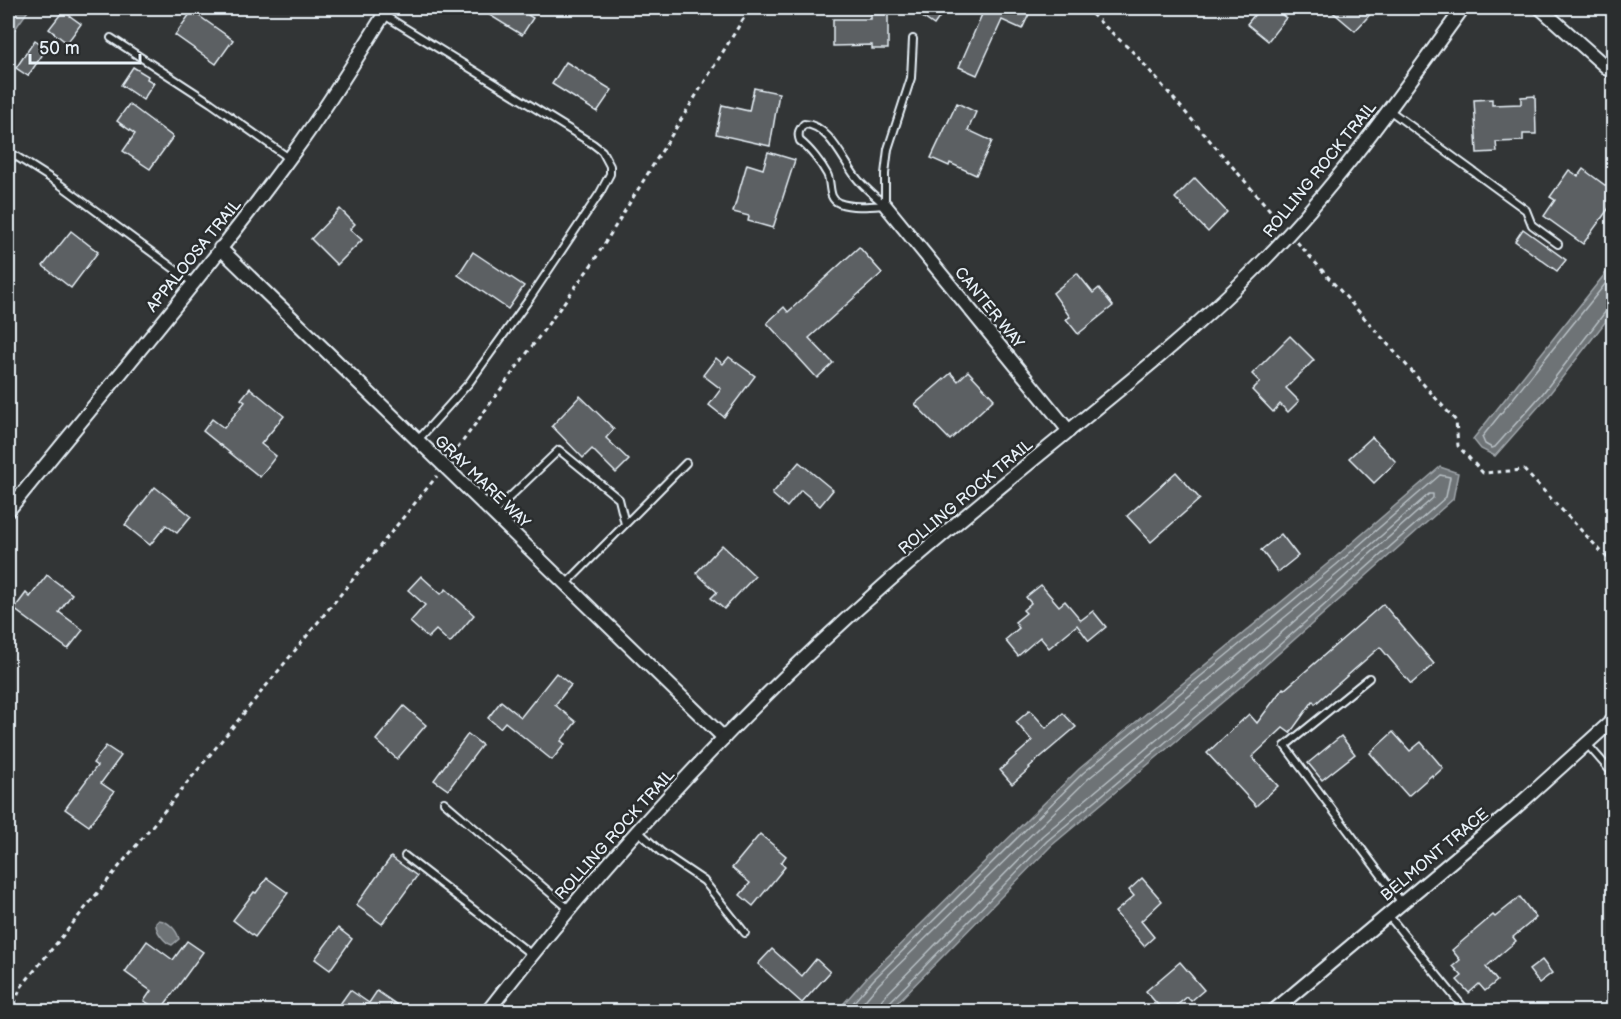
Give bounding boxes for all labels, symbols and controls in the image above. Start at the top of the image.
scale bar [30,27,140,65]
text: 50 m [39,38,80,59]
street label: ROLLING ROCK TRAIL [1260,98,1381,242]
street label: APPALOOSA TRAIL [143,195,246,316]
street label: CANTER WAY [950,263,1028,353]
street label: GRAY MARE WAY [430,432,534,533]
street label: ROLLING ROCK TRAIL [895,435,1037,559]
street label: ROLLING ROCK TRAIL [551,765,679,904]
street label: BELMONT TRACE [1377,805,1493,906]

